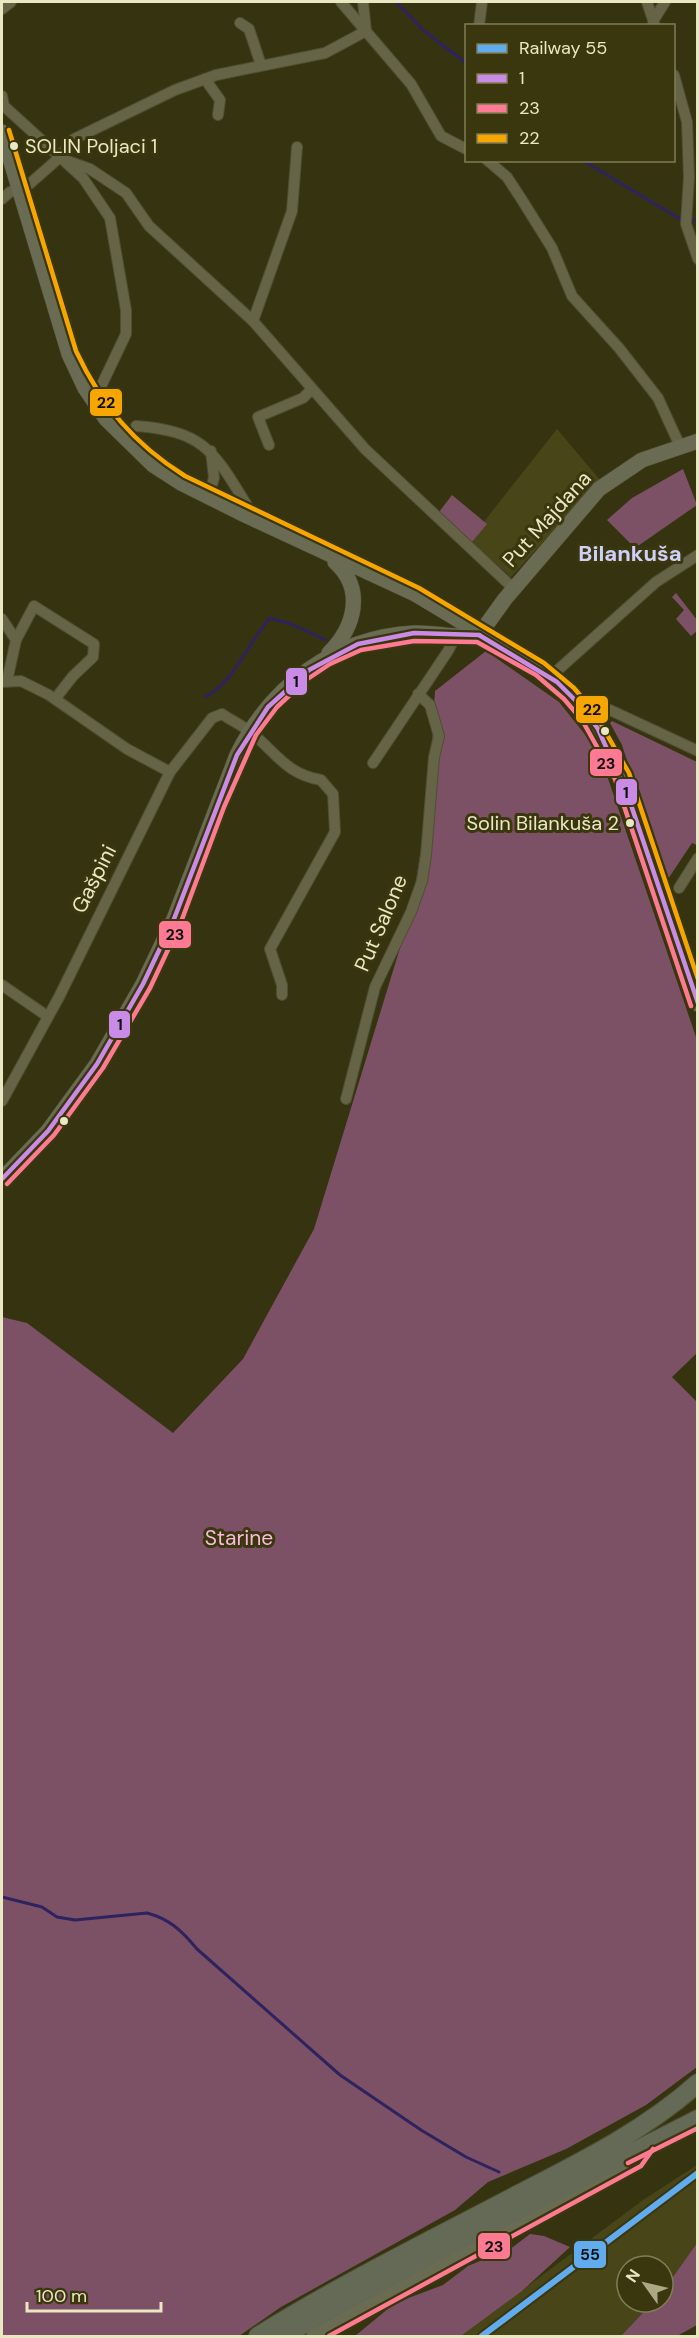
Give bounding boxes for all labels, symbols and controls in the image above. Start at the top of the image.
legend [465,24,675,162]
text: Railway 55 [519,36,607,60]
text: 1 [519,66,525,90]
text: 23 [519,96,540,120]
text: 22 [519,126,540,150]
place label: SOLIN Poljaci 1 [25,133,157,159]
marker: SOLIN Poljaci 1 [8,140,20,152]
line badge: 22 [89,388,123,417]
text: 22 [97,392,115,413]
street label: Put Majdana [496,465,598,573]
district label: Bilankuša [578,539,682,568]
line badge: 1 [285,667,308,696]
text: 1 [293,671,299,692]
line badge: 22 [575,695,609,724]
text: 22 [583,699,601,720]
unlabelled marker [599,725,611,737]
line badge: 23 [589,748,623,777]
text: 23 [597,753,615,774]
line badge: 1 [615,778,638,806]
text: 1 [623,782,629,803]
place label: Solin Bilankuša 2 [467,810,619,836]
marker: Solin Bilankuša 2 [624,817,636,829]
street label: Gašpini [65,840,123,918]
street label: Put Salone [348,870,414,976]
line badge: 23 [158,920,192,949]
text: 23 [166,924,184,945]
line badge: 1 [108,1010,131,1039]
text: 1 [117,1014,123,1035]
unlabelled marker [58,1115,70,1127]
park label: Starine [205,1524,273,1552]
line badge: 23 [477,2232,511,2260]
text: 23 [485,2236,503,2257]
line badge: 55 [573,2240,607,2269]
text: 55 [580,2244,600,2265]
north arrow [615,2254,675,2314]
text: N [621,2265,645,2287]
scale bar [27,2275,160,2313]
text: 100 m [36,2284,87,2308]

